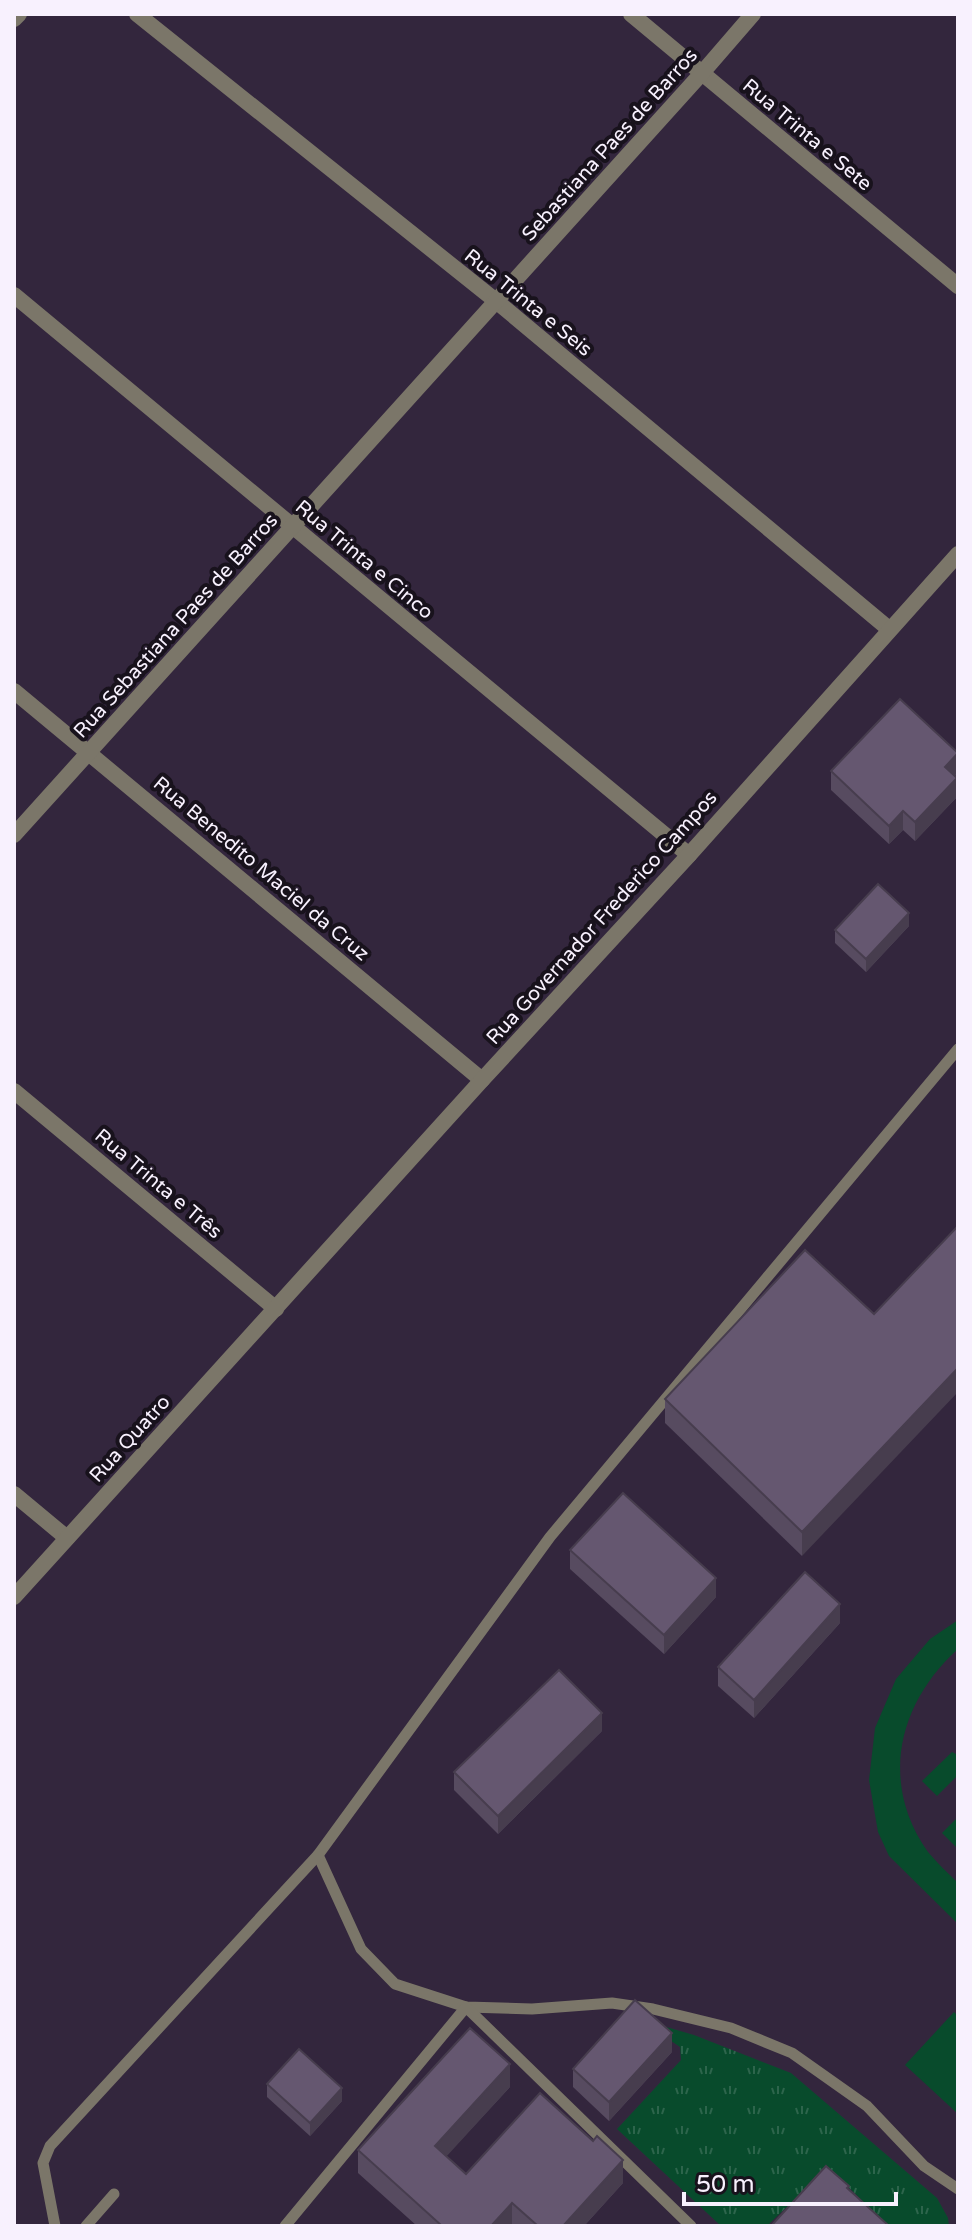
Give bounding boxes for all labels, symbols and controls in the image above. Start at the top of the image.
street label: Sebastiana Paes de Barros [517,44,703,246]
street label: Rua Trinta e Sete [737,74,877,196]
street label: Rua Trinta e Seis [459,244,597,362]
street label: Rua Trinta e Cinco [290,495,438,625]
street label: Rua Sebastiana Paes de Barros [69,509,283,743]
street label: Rua Benedito Maciel da Cruz [148,772,374,966]
street label: Rua Governador Frederico Campos [482,786,722,1050]
street label: Rua Trinta e Três [90,1124,226,1244]
street label: Rua Quatro [85,1390,175,1488]
scale bar [684,2156,896,2206]
text: 50 m [696,2170,754,2199]

